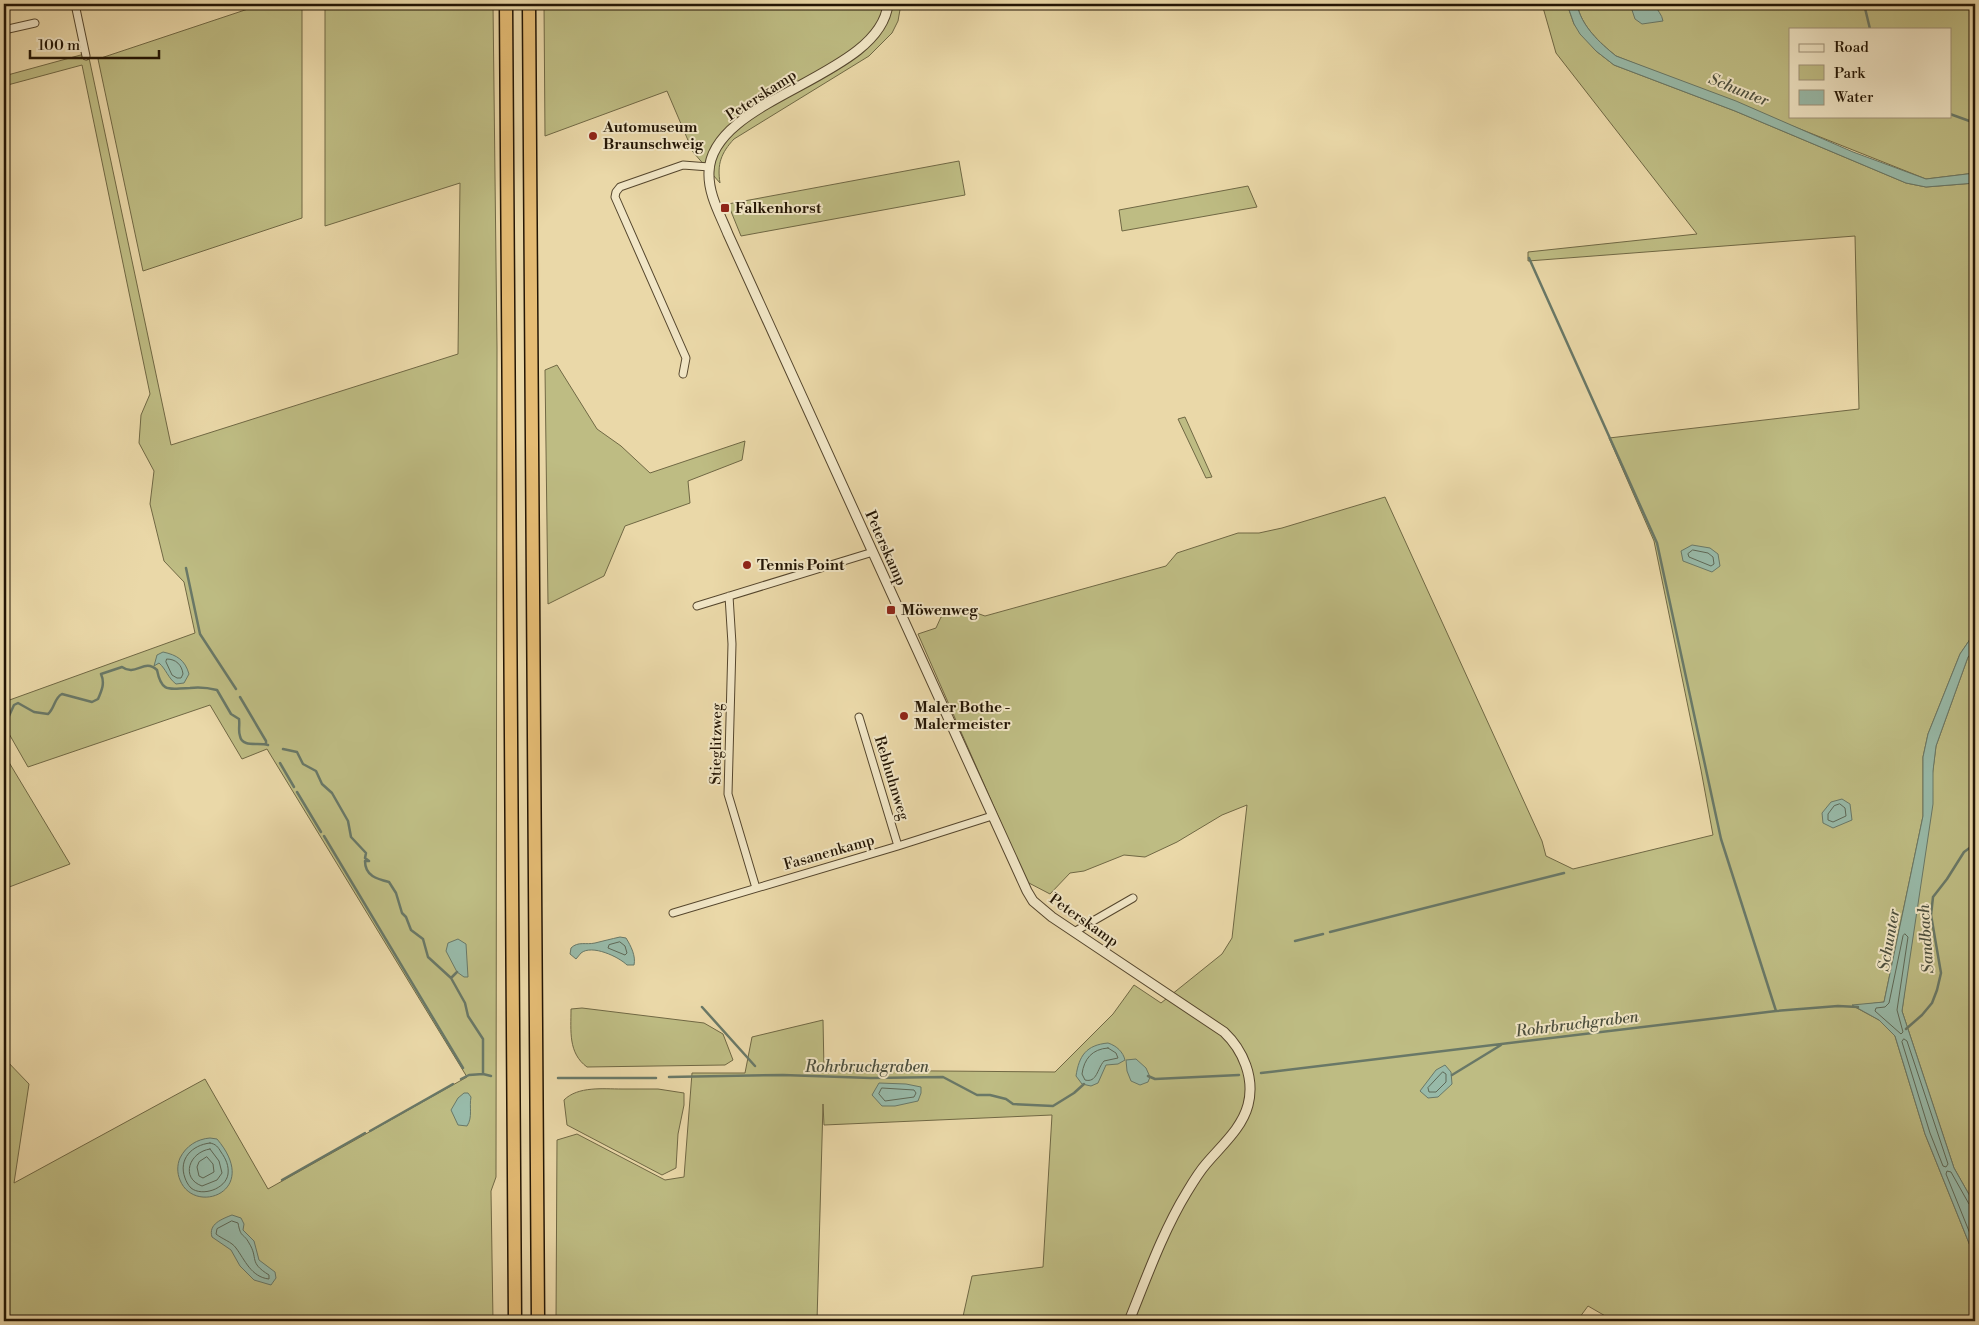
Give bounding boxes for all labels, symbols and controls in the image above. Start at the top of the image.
scale bar [30,28,159,60]
legend [1789,28,1952,118]
text: 100 m [38,36,80,55]
text: Road [1834,38,1869,57]
text: Park [1834,64,1866,83]
street label: Peterskamp [722,66,800,125]
water label: Schunter [1706,69,1773,111]
text: Water [1833,88,1874,107]
place label: Automuseum Braunschweig [602,118,704,154]
marker: Automuseum Braunschweig [587,130,599,142]
place label: Falkenhorst [735,199,822,218]
marker: Falkenhorst [719,202,731,214]
street label: Peterskamp [861,508,911,589]
place label: Tennis Point [757,556,845,575]
marker: Tennis Point [741,559,753,571]
place label: Möwenweg [901,601,978,620]
marker: Möwenweg [885,604,897,616]
place label: Maler Bothe - Malermeister [914,698,1011,734]
street label: Stieglitzweg [706,703,727,785]
marker: Maler Bothe - Malermeister [898,710,910,722]
street label: Rebhuhnweg [870,734,913,823]
street label: Fasanenkamp [781,830,877,875]
street label: Peterskamp [1045,890,1122,951]
water label: Sandbach [1914,904,1938,974]
water label: Schunter [1874,906,1905,973]
water label: Rohrbruchgraben [1513,1006,1641,1042]
water label: Rohrbruchgraben [804,1057,930,1077]

